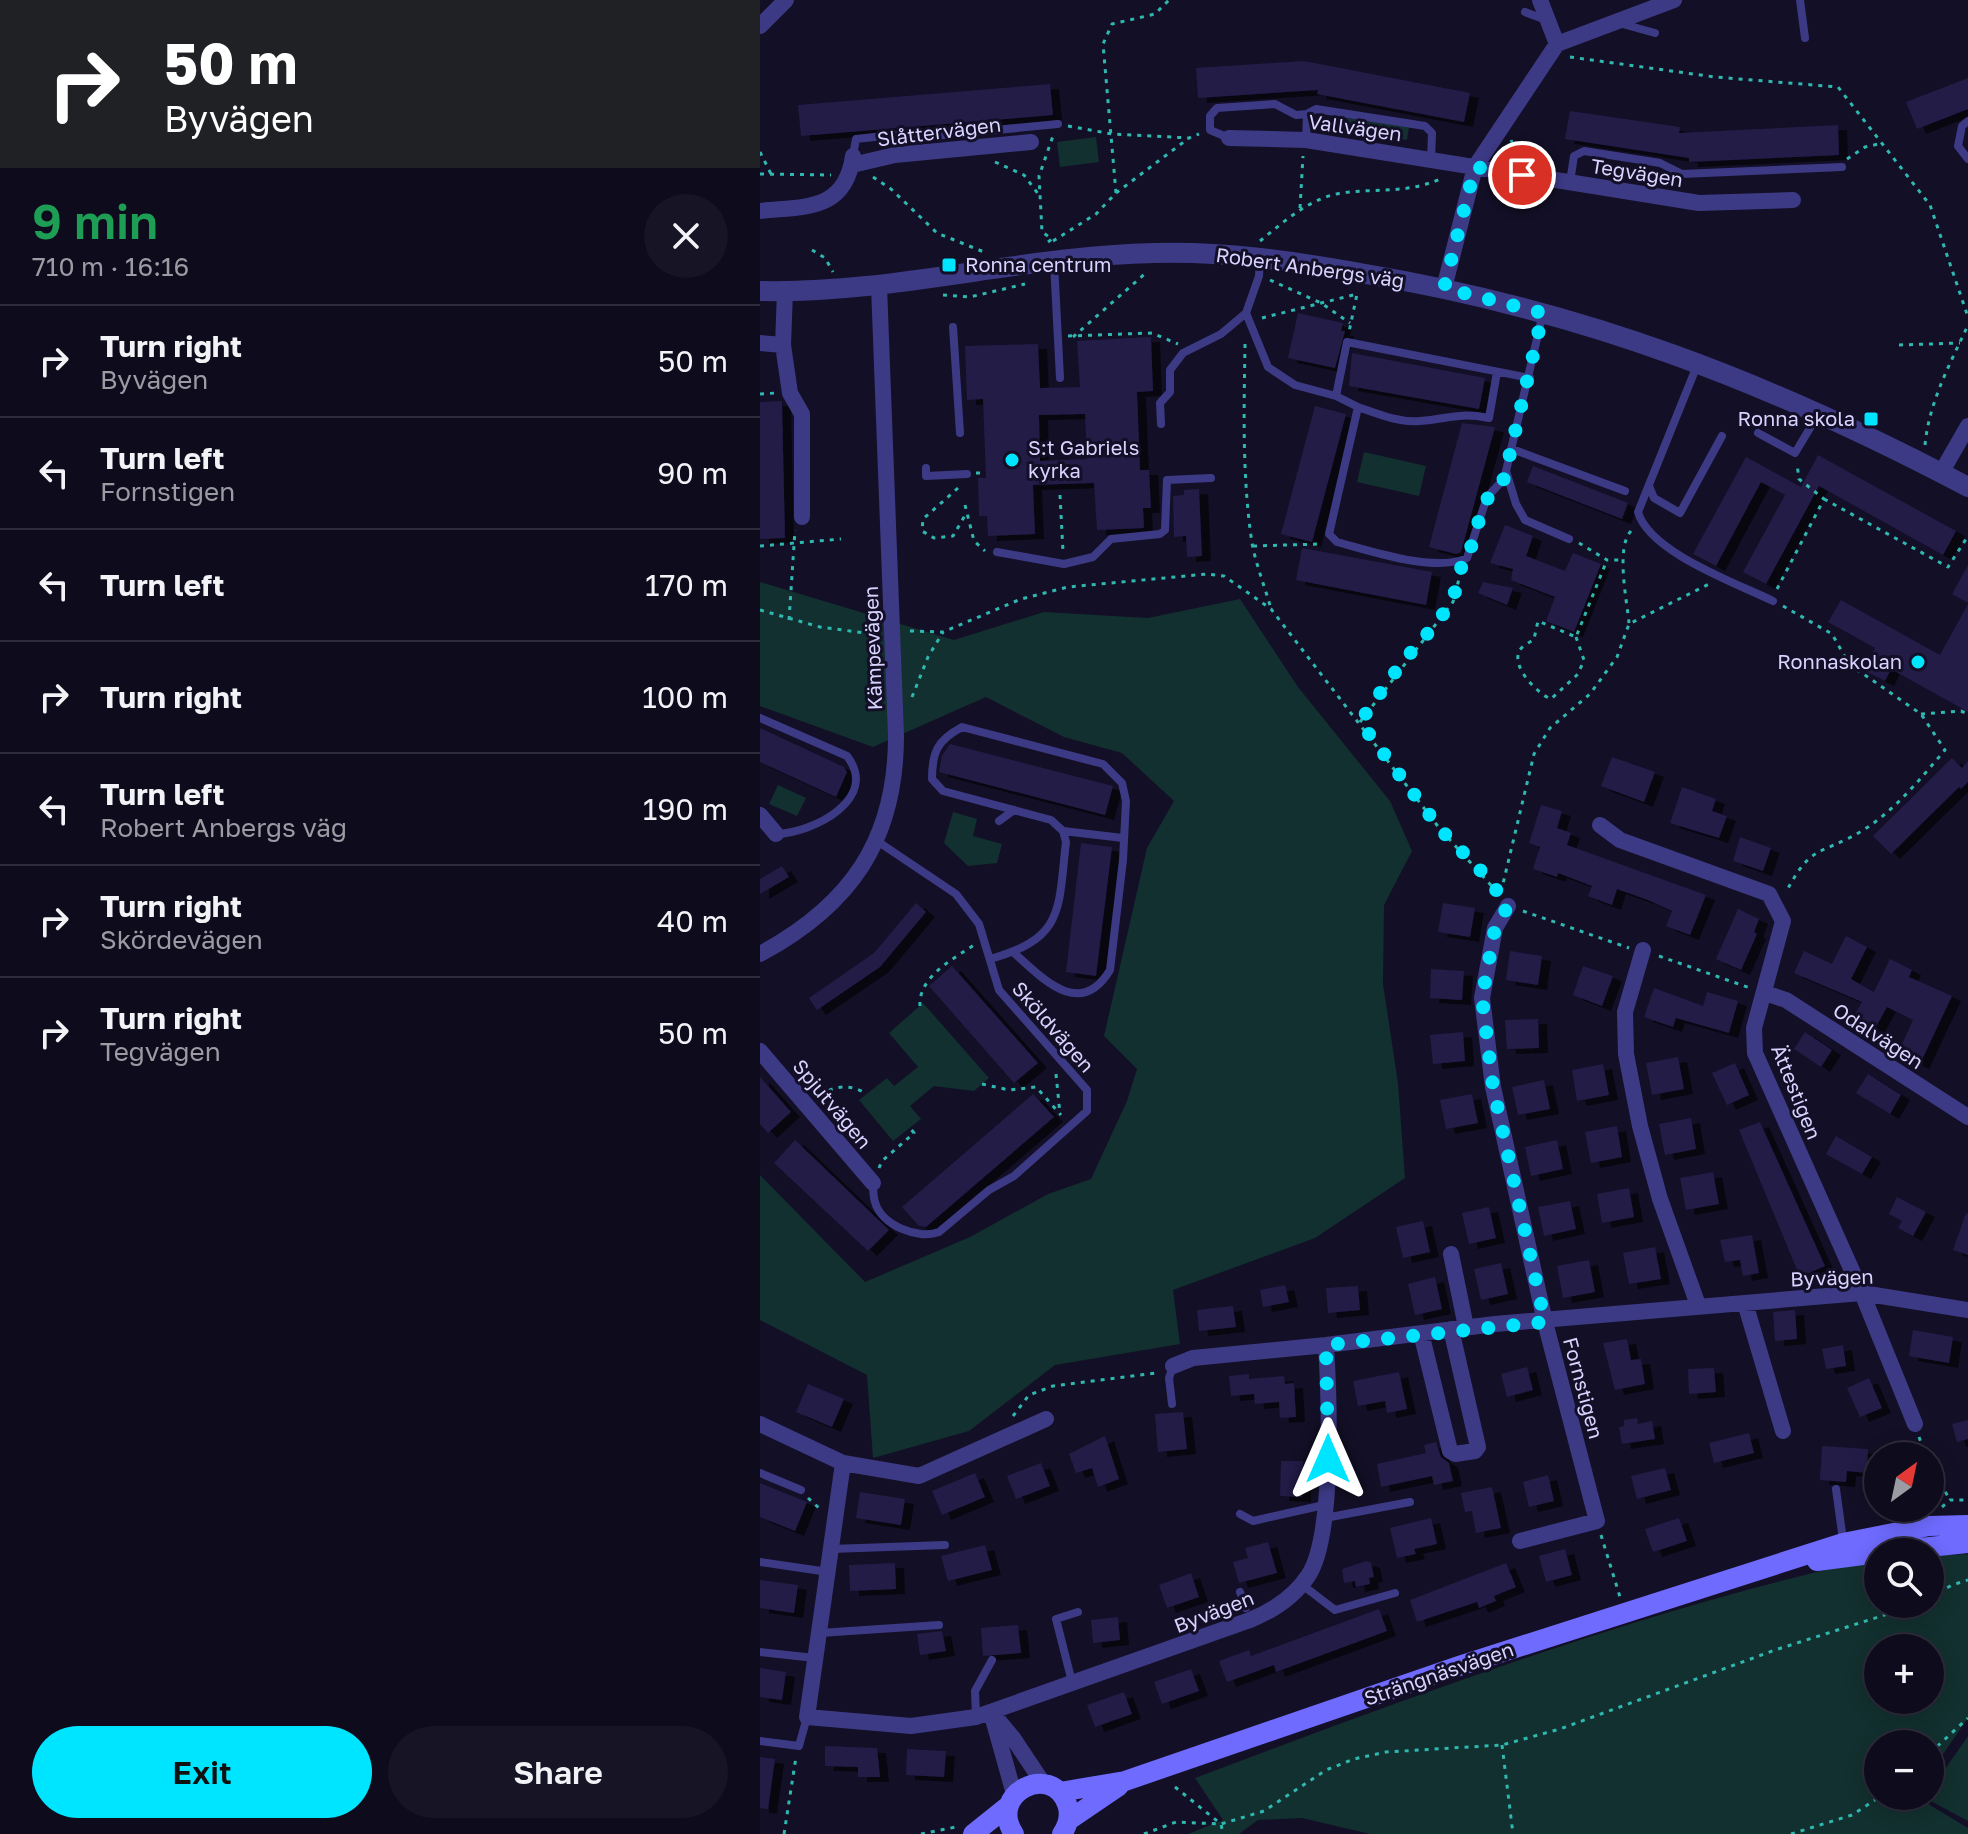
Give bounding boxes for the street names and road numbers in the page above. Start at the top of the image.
street label: Vallvägen [1307,109,1403,145]
street label: Slåttervägen [876,112,1002,150]
street label: Tegvägen [1589,153,1685,191]
street label: Robert Anbergs väg [1214,242,1406,292]
street label: Kämpevägen [858,585,886,711]
street label: Sköldvägen [1008,976,1100,1077]
street label: Odalvägen [1829,997,1928,1073]
street label: Ättestigen [1767,1041,1827,1143]
street label: Spjutvägen [788,1054,877,1153]
street label: Byvägen [1790,1264,1874,1290]
street label: Fornstigen [1559,1334,1609,1441]
street label: Byvägen [1170,1585,1257,1637]
street label: Strängnäsvägen [1361,1636,1517,1710]

